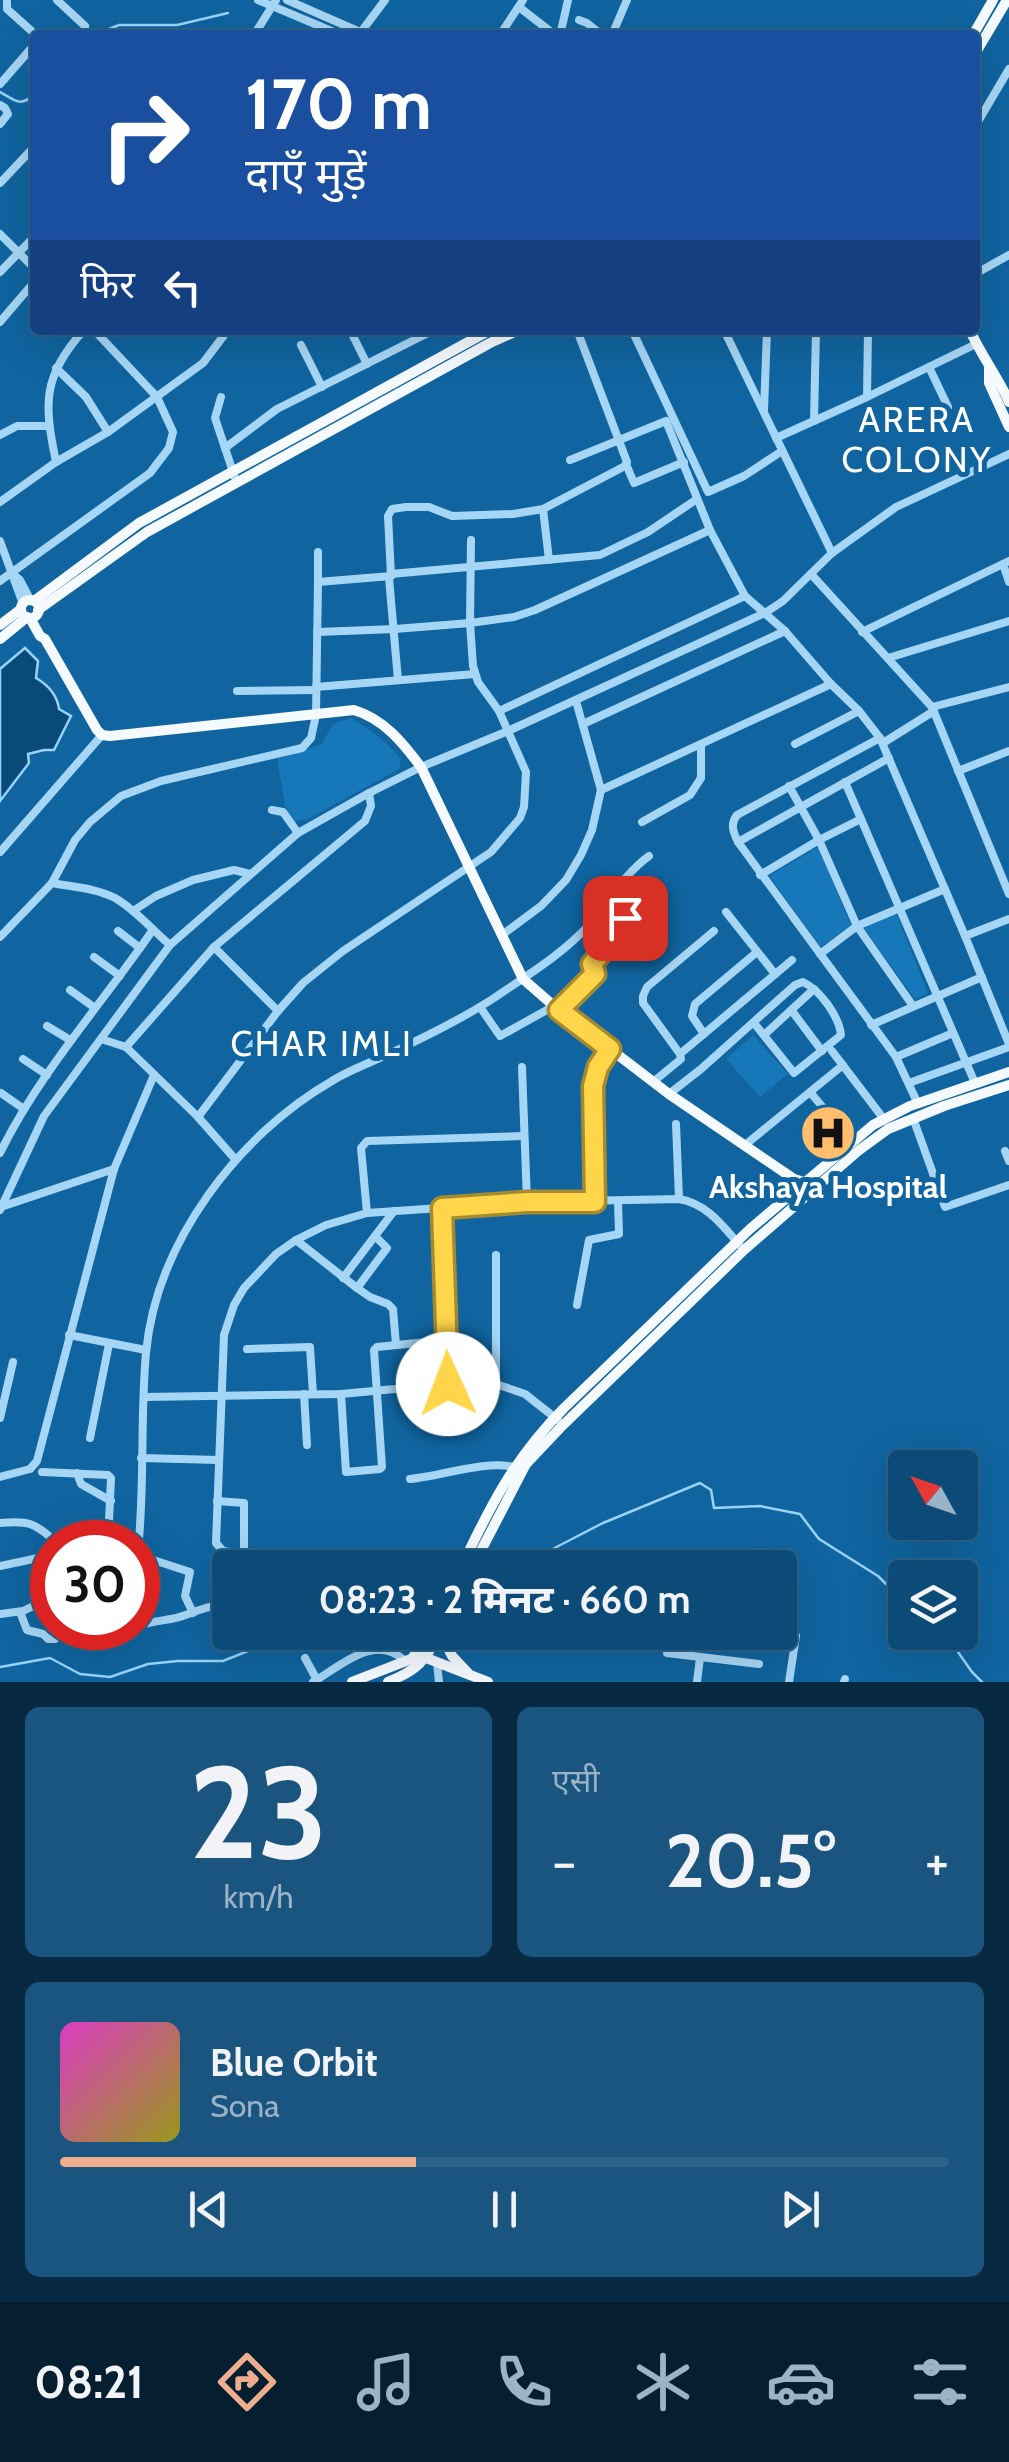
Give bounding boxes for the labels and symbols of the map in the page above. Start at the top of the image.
district label: ARERA COLONY [841,398,993,481]
pin [583,876,668,961]
district label: CHAR IMLI [231,1022,413,1065]
hospital icon: Akshaya Hospital [798,1103,858,1163]
place label: Akshaya Hospital [709,1167,947,1206]
position arrow [396,1332,500,1436]
north arrow [888,1450,978,1540]
speed limit sign: 30 [30,1520,160,1650]

